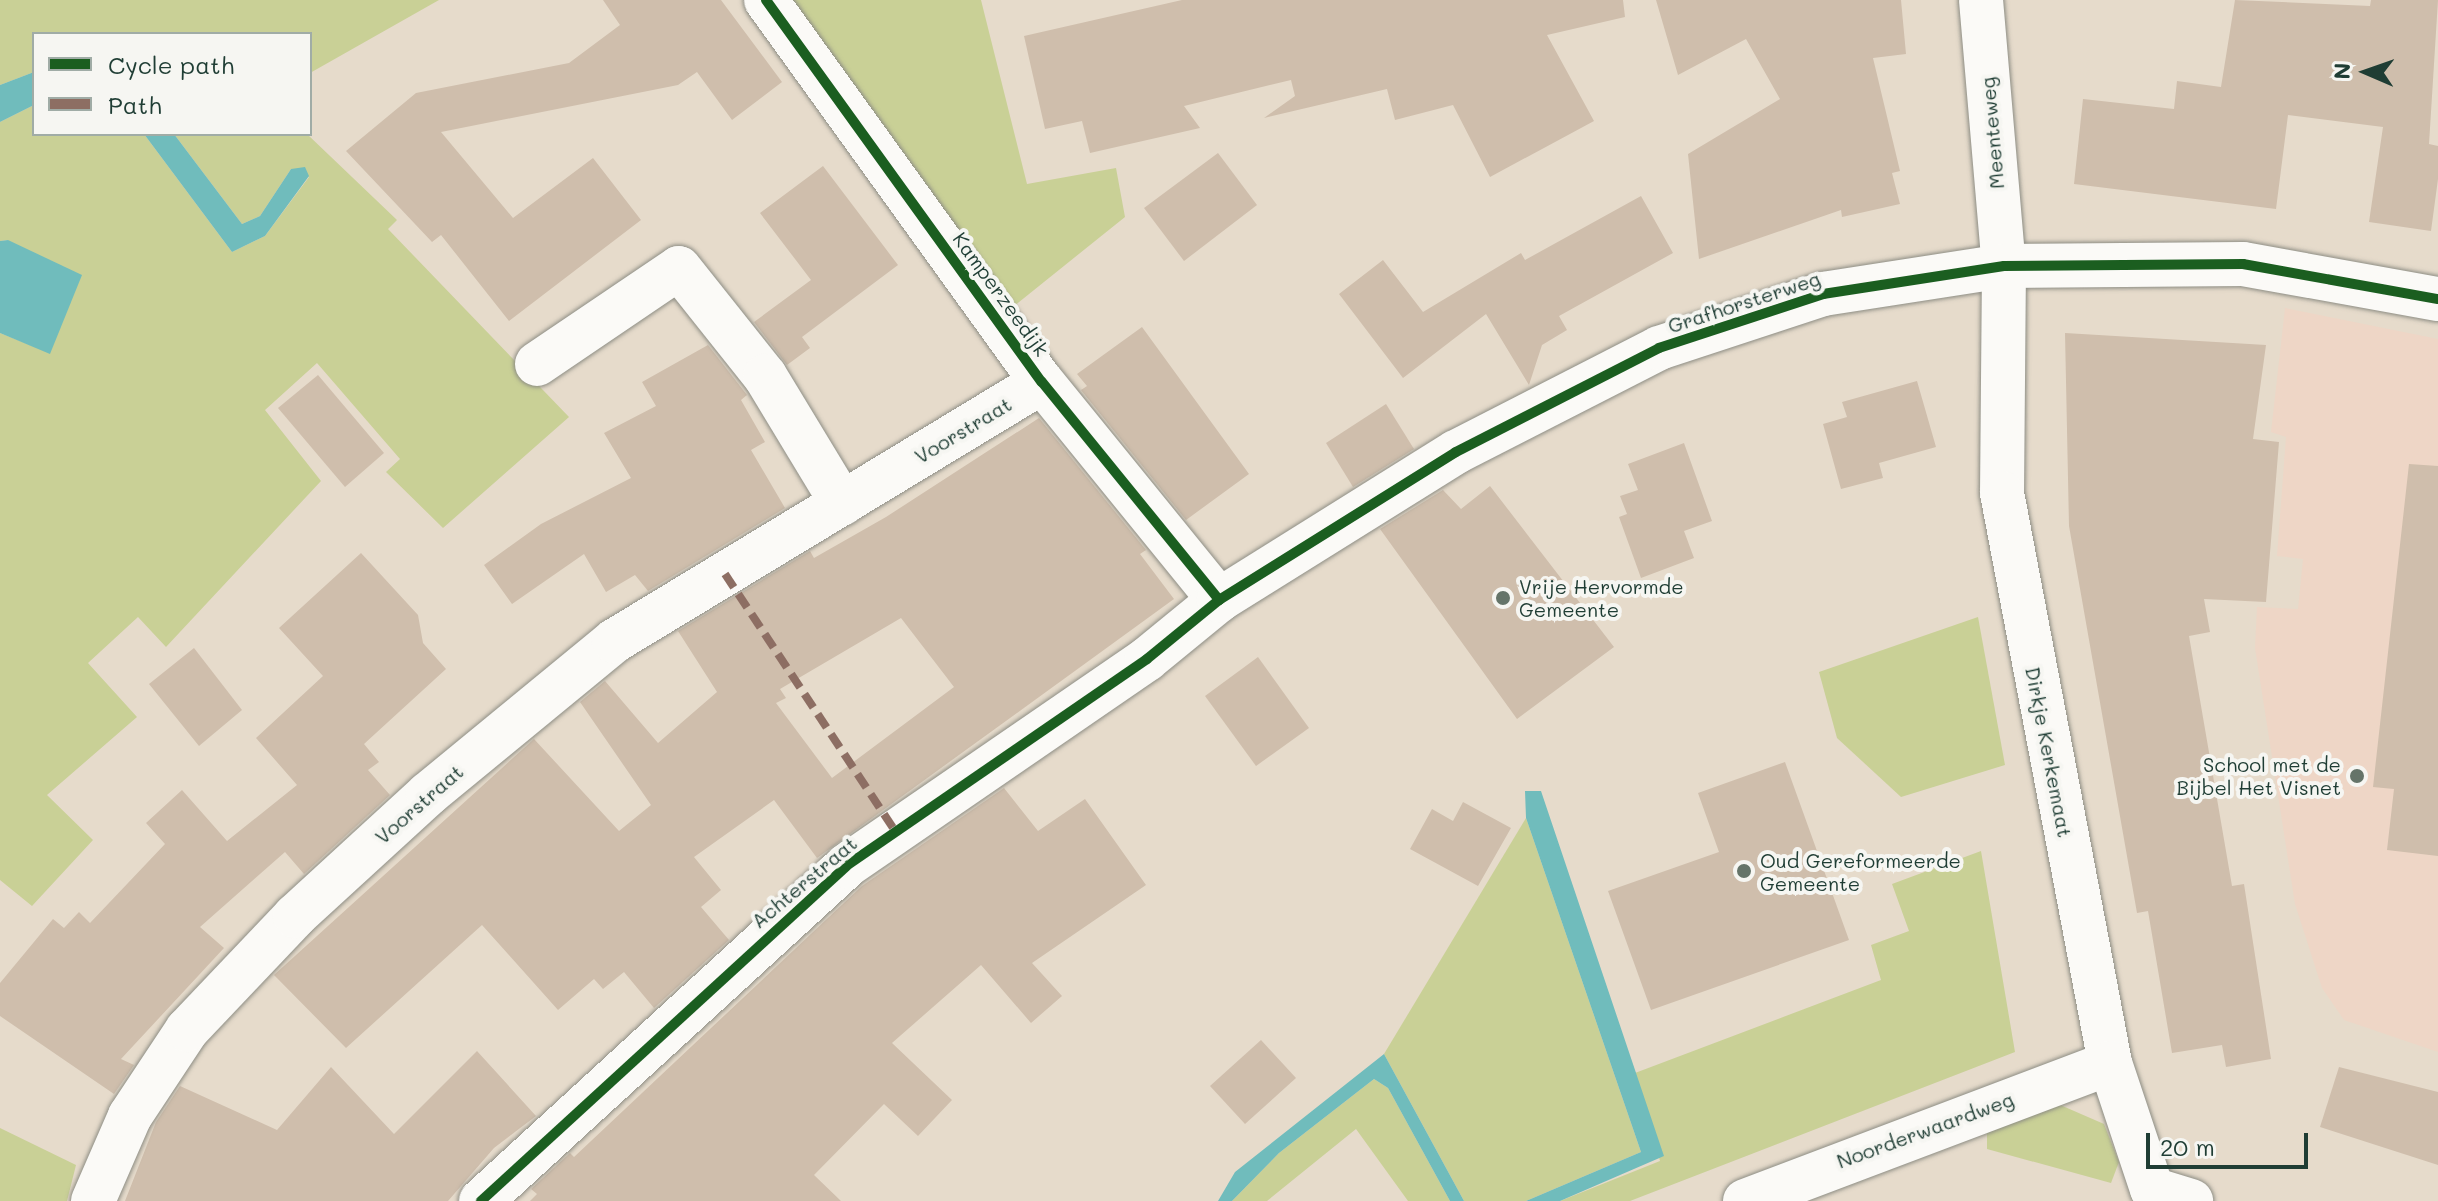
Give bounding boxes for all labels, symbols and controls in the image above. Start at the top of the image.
legend [32,32,312,136]
north arrow [2326,32,2406,112]
text: Cycle path [108,49,234,80]
text: N [2327,62,2356,80]
street label: Meenteweg [1975,76,2009,190]
text: Path [108,89,162,120]
street label: Kamperzeedijk [948,227,1054,361]
street label: Grafhorsterweg [1665,266,1823,338]
street label: Voorstraat [910,392,1016,468]
place label: Vrije Hervormde Gemeente [1519,574,1684,621]
marker: Vrije Hervormde Gemeente [1494,589,1512,607]
street label: Dirkje Kerkemaat [2021,665,2077,839]
place label: School met de Bijbel Het Visnet [2176,752,2341,799]
street label: Voorstraat [370,759,468,849]
marker: School met de Bijbel Het Visnet [2348,767,2366,785]
street label: Achterstraat [746,831,862,933]
place label: Oud Gereformeerde Gemeente [1760,848,1961,895]
marker: Oud Gereformeerde Gemeente [1735,862,1753,880]
street label: Noorderwaardweg [1833,1087,2017,1173]
scale bar [2150,1117,2312,1167]
text: 20 m [2160,1131,2215,1162]

